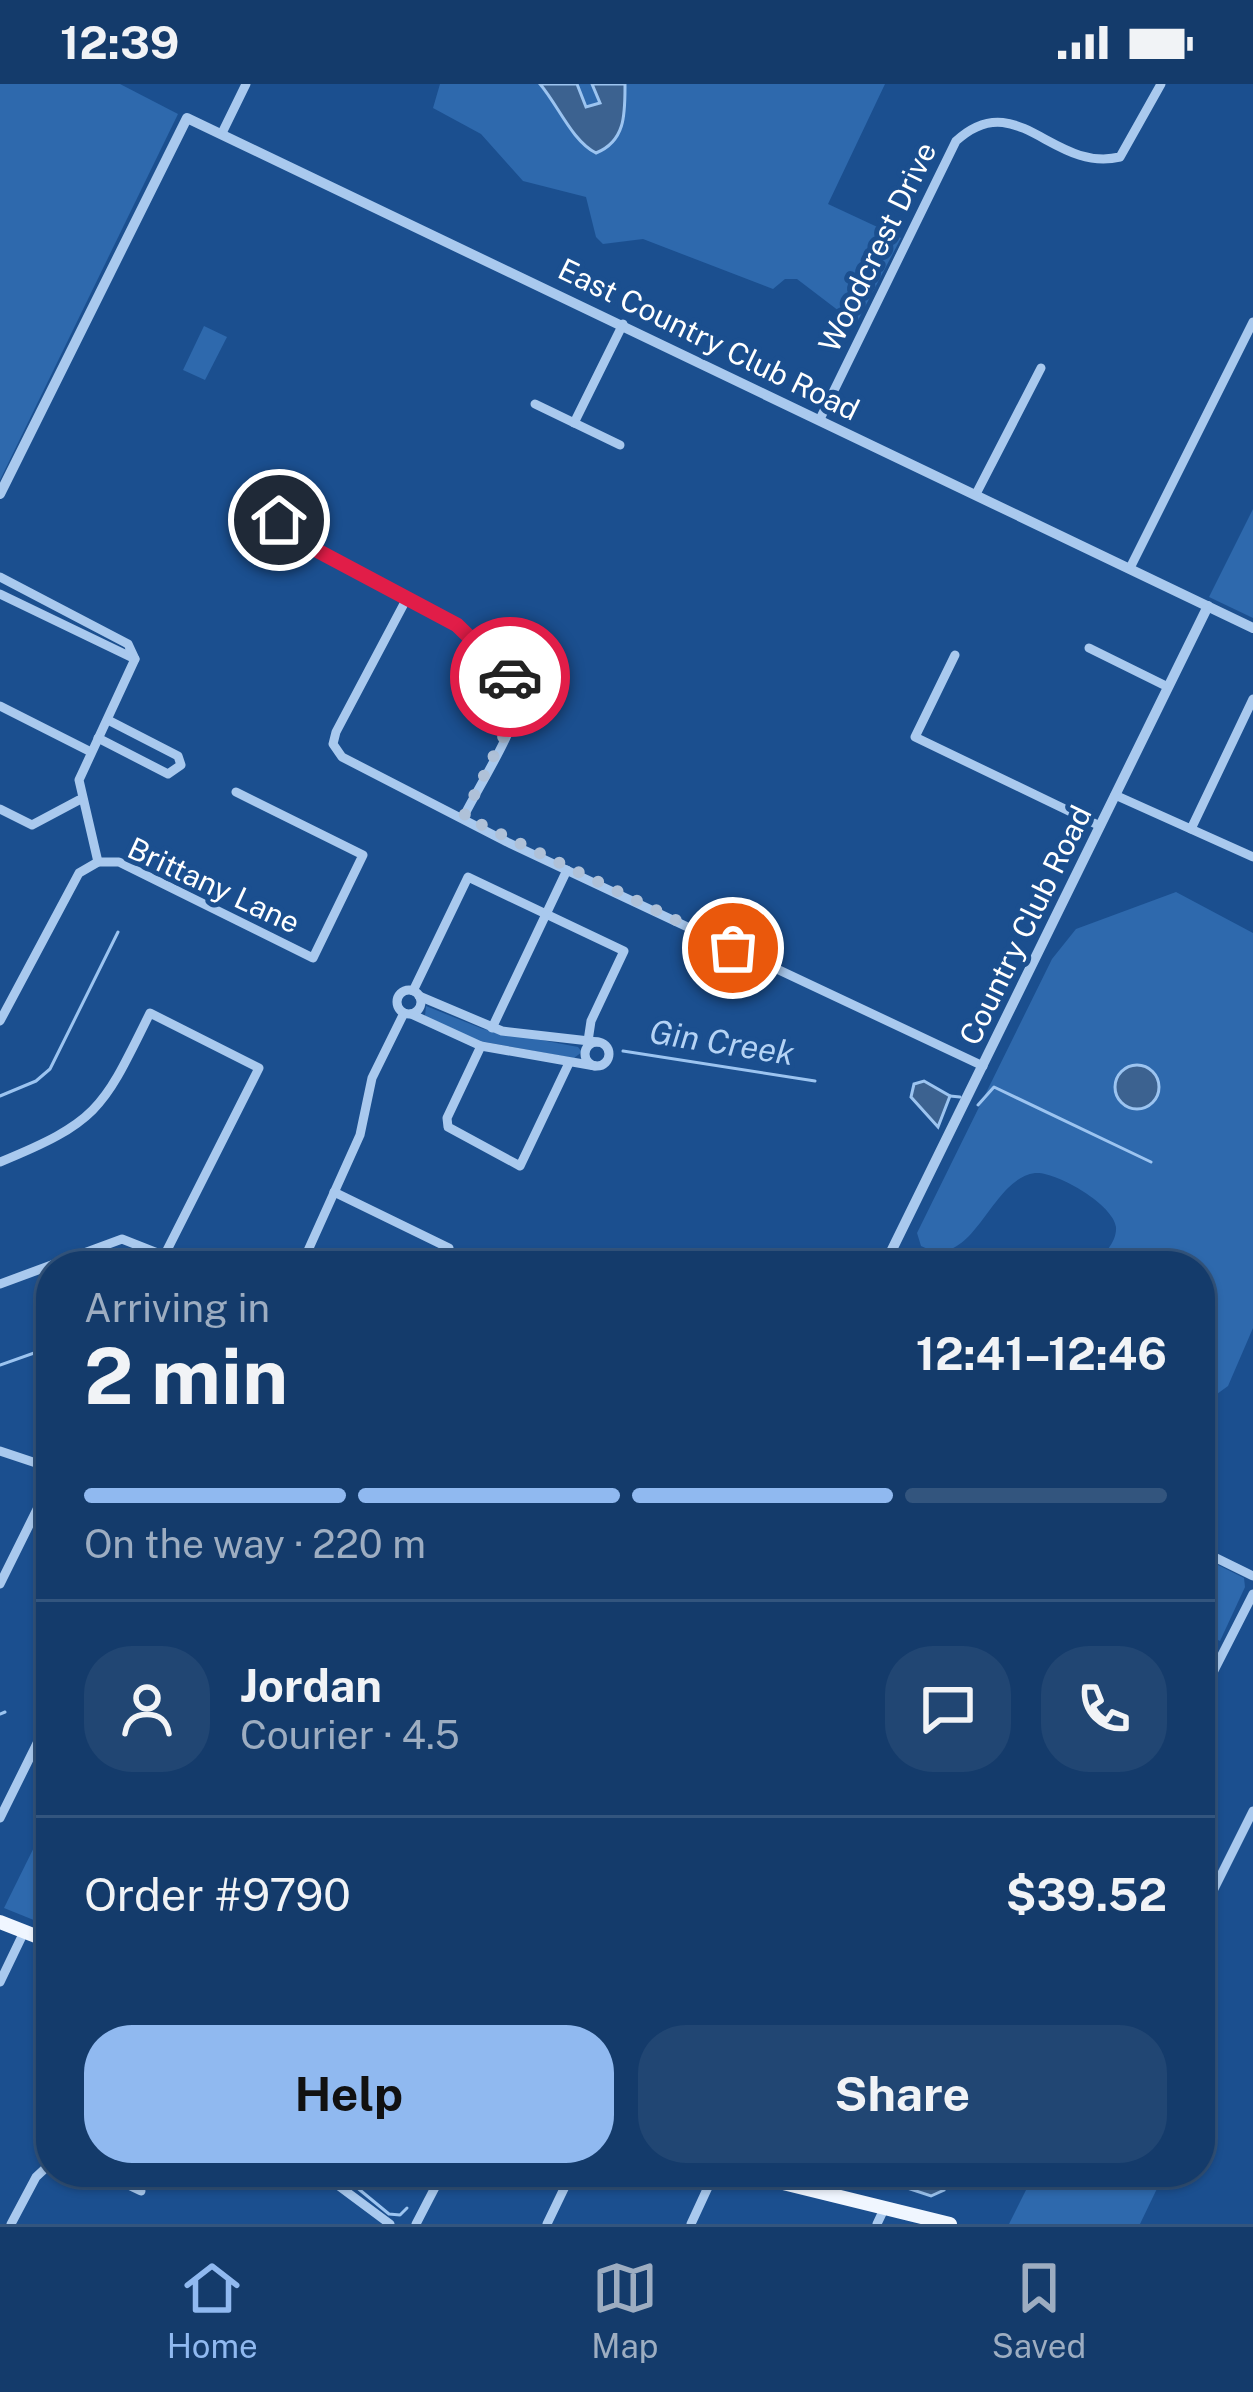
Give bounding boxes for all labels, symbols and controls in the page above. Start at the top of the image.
text: 12:39 [60,16,179,69]
street label: Woodcrest Drive [811,136,943,358]
street label: East Country Club Road [553,250,865,428]
pin [228,469,330,571]
icon: home [246,487,312,553]
courier [450,617,570,737]
icon: car [477,644,543,710]
street label: Country Club Road [951,799,1099,1051]
street label: Brittany Lane [122,830,306,940]
pin [682,897,784,999]
icon: bag [700,915,766,981]
water label: Gin Creek [647,1012,797,1072]
text: Arriving in [84,1285,270,1331]
text: 12:41–12:46 [916,1327,1167,1380]
text: 2 min [84,1330,288,1422]
text: On the way · 220 m [84,1521,426,1567]
button: person [84,1646,210,1772]
button: chat [885,1646,1011,1772]
button: phone [1041,1646,1167,1772]
text: Jordan [240,1659,382,1712]
text: Courier · 4.5 [240,1712,460,1758]
text: Order #9790 [84,1868,351,1921]
text: $39.52 [1006,1868,1167,1921]
button: Help [84,2025,614,2163]
button: Share [638,2025,1167,2163]
tab: Home [167,2255,258,2365]
tab: Map [591,2255,658,2365]
tab: Saved [992,2255,1086,2365]

